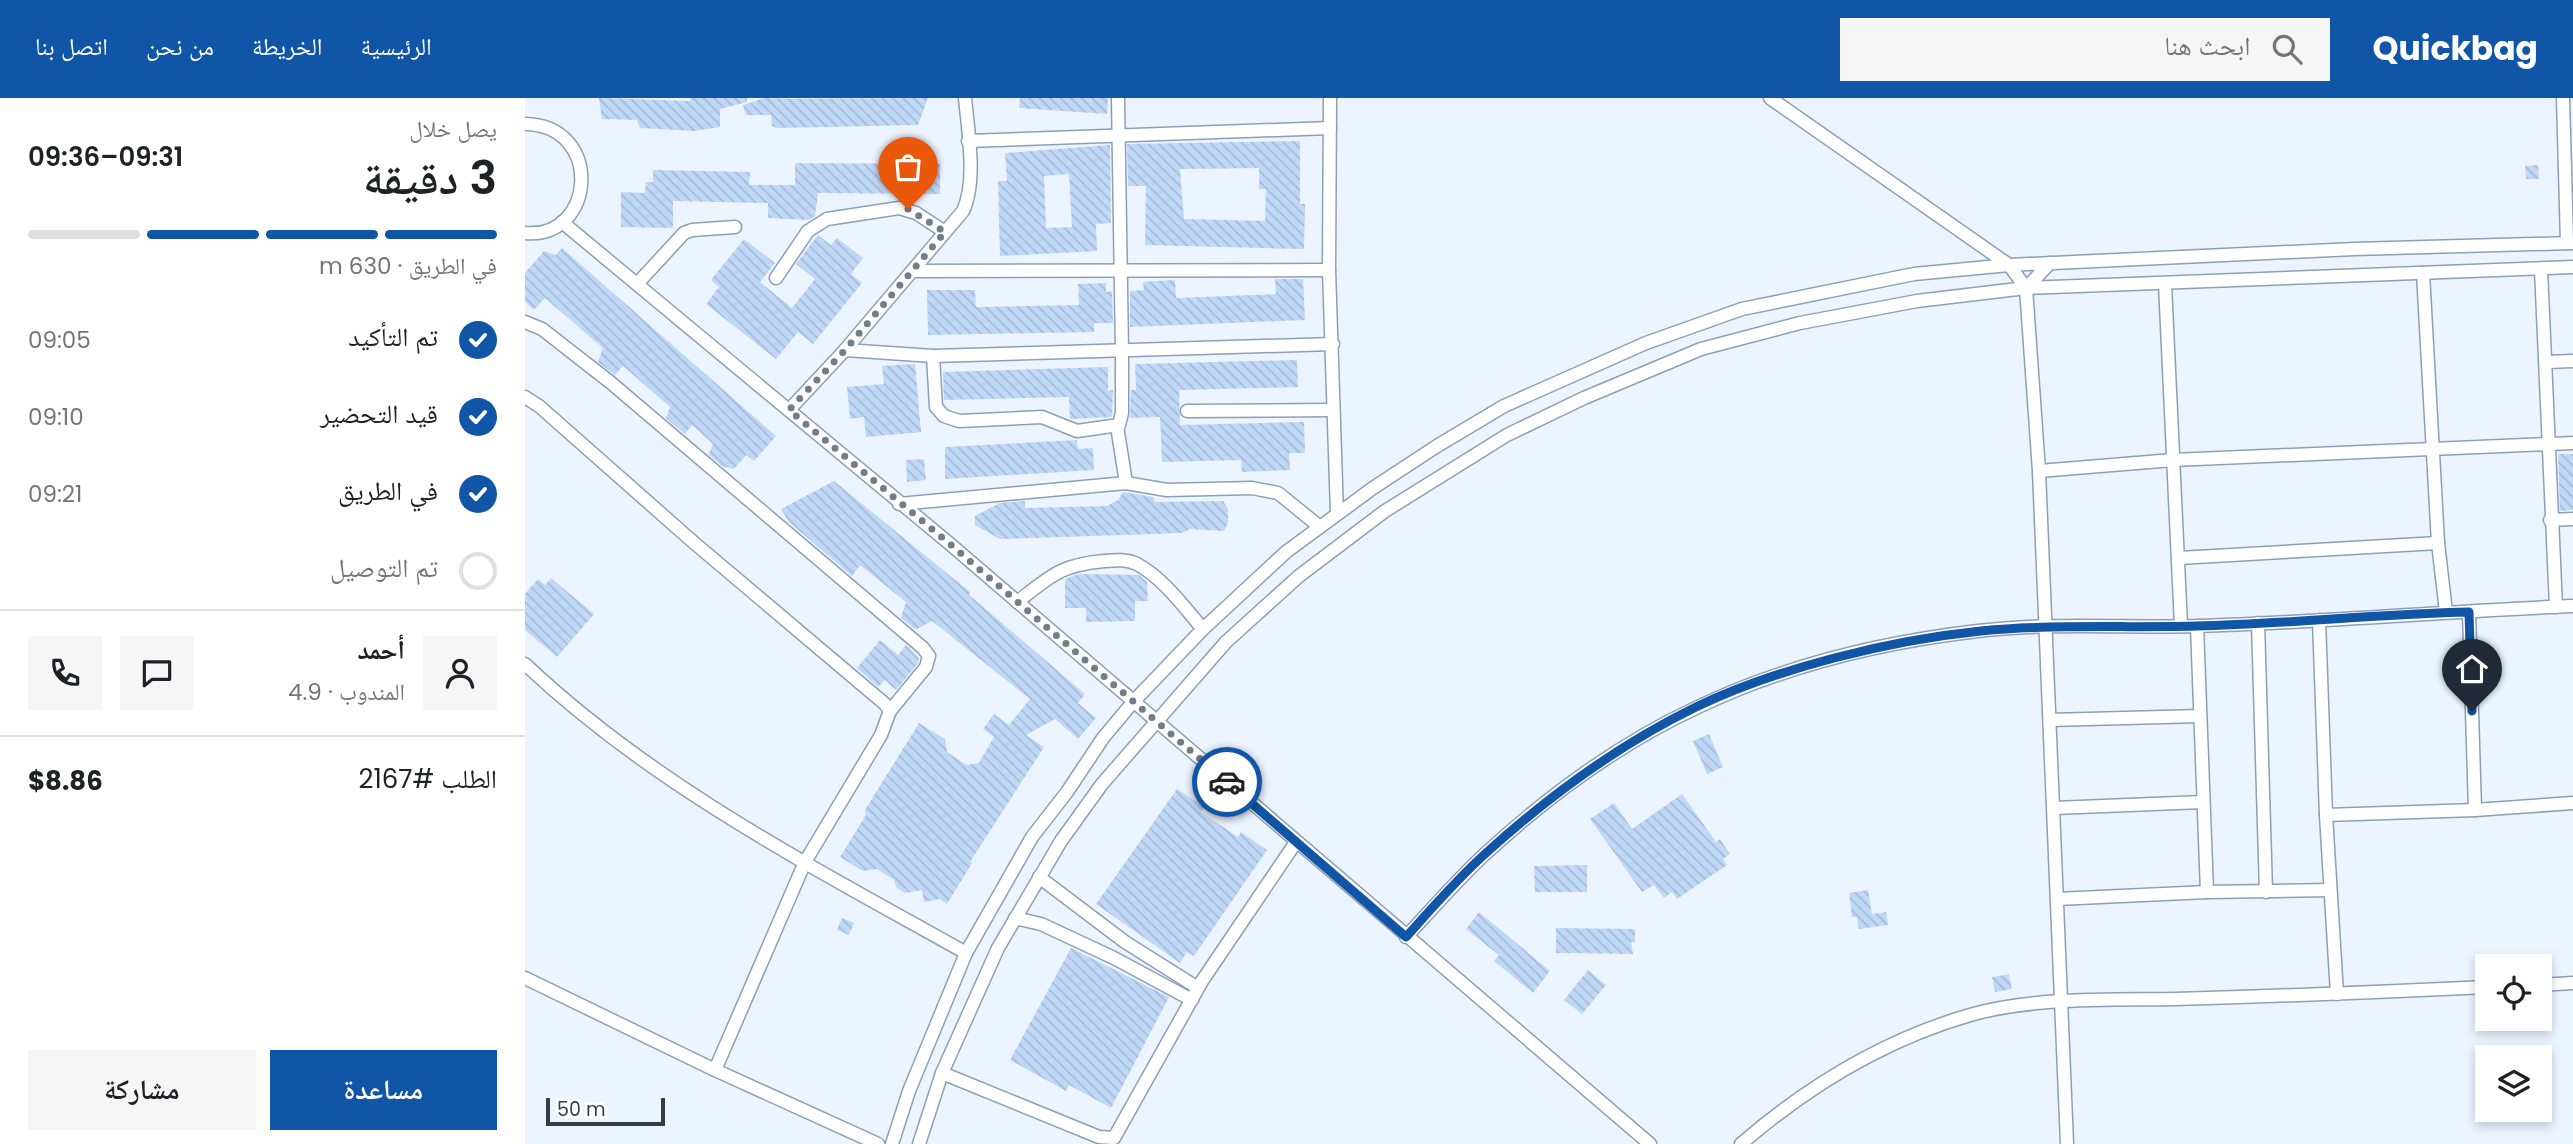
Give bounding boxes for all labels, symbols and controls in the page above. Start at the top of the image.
search box [1840,18,2330,81]
text: Quickbag [2372,25,2538,72]
text: ابحث هنا [2164,28,2250,64]
text: اتصل بنا [35,30,108,63]
text: من نحن [146,30,214,63]
text: الخريطة [252,30,323,63]
text: الرئيسية [361,30,432,63]
icon: search [2268,30,2306,68]
text: يصل خلال [409,113,497,145]
pin [878,137,938,209]
text: 09:31–09:36 [28,139,183,175]
text: 3 دقيقة [363,146,497,210]
icon: bag [889,148,927,186]
text: في الطريق · 630 m [319,250,497,282]
text: تم التأكيد [348,319,438,355]
icon: check [459,321,497,359]
text: 09:05 [28,324,91,356]
text: قيد التحضير [320,396,438,432]
icon: check [459,398,497,436]
text: 09:10 [28,401,84,433]
text: في الطريق [338,473,438,509]
icon: check [459,475,497,513]
text: 09:21 [28,478,82,510]
text: تم التوصيل [330,550,438,586]
text: أحمد [357,632,405,668]
button: phone [28,636,102,710]
button: chat [120,636,194,710]
button: person [423,636,497,710]
pin [2442,639,2502,711]
icon: home [2453,650,2491,688]
text: المندوب · 4.9 [288,676,405,708]
courier [1192,747,1262,817]
text: الطلب #2167 [359,761,497,797]
text: $8.86 [28,763,103,799]
icon: car [1208,763,1246,801]
map controls [2475,954,2552,1122]
button: locate [2475,954,2552,1031]
button: layers [2475,1045,2552,1122]
button: مشاركة [28,1050,256,1130]
button: مساعدة [270,1050,497,1130]
scale bar [546,1095,665,1127]
text: 50 m [557,1096,606,1123]

